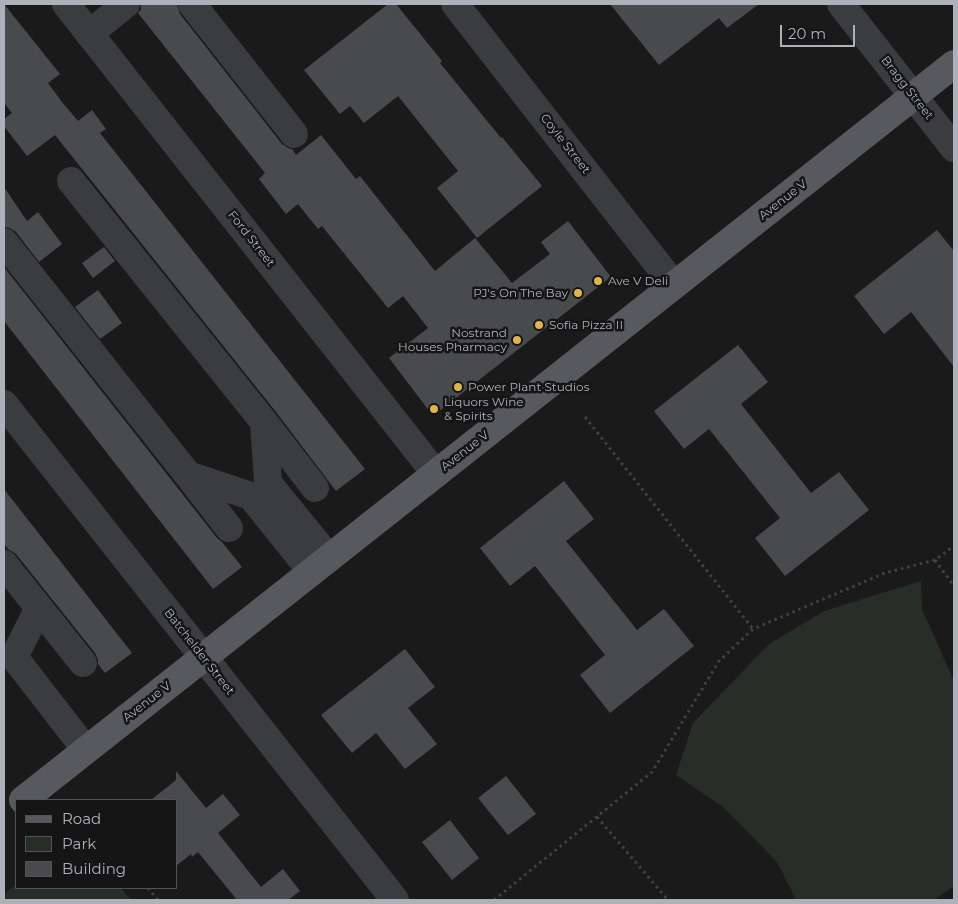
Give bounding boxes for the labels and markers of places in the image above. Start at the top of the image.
place label: Ave V Deli [608,274,668,288]
marker: Ave V Deli [592,275,604,287]
place label: PJ's On The Bay [473,286,568,300]
marker: PJ's On The Bay [572,287,584,299]
place label: Sofia Pizza II [549,318,623,332]
marker: Sofia Pizza II [533,319,545,331]
place label: Nostrand Houses Pharmacy [398,326,507,354]
marker: Nostrand Houses Pharmacy [511,334,523,346]
place label: Power Plant Studios [468,380,589,394]
marker: Power Plant Studios [452,381,464,393]
place label: Liquors Wine & Spirits [444,395,524,423]
marker: Liquors Wine & Spirits [428,403,440,415]

